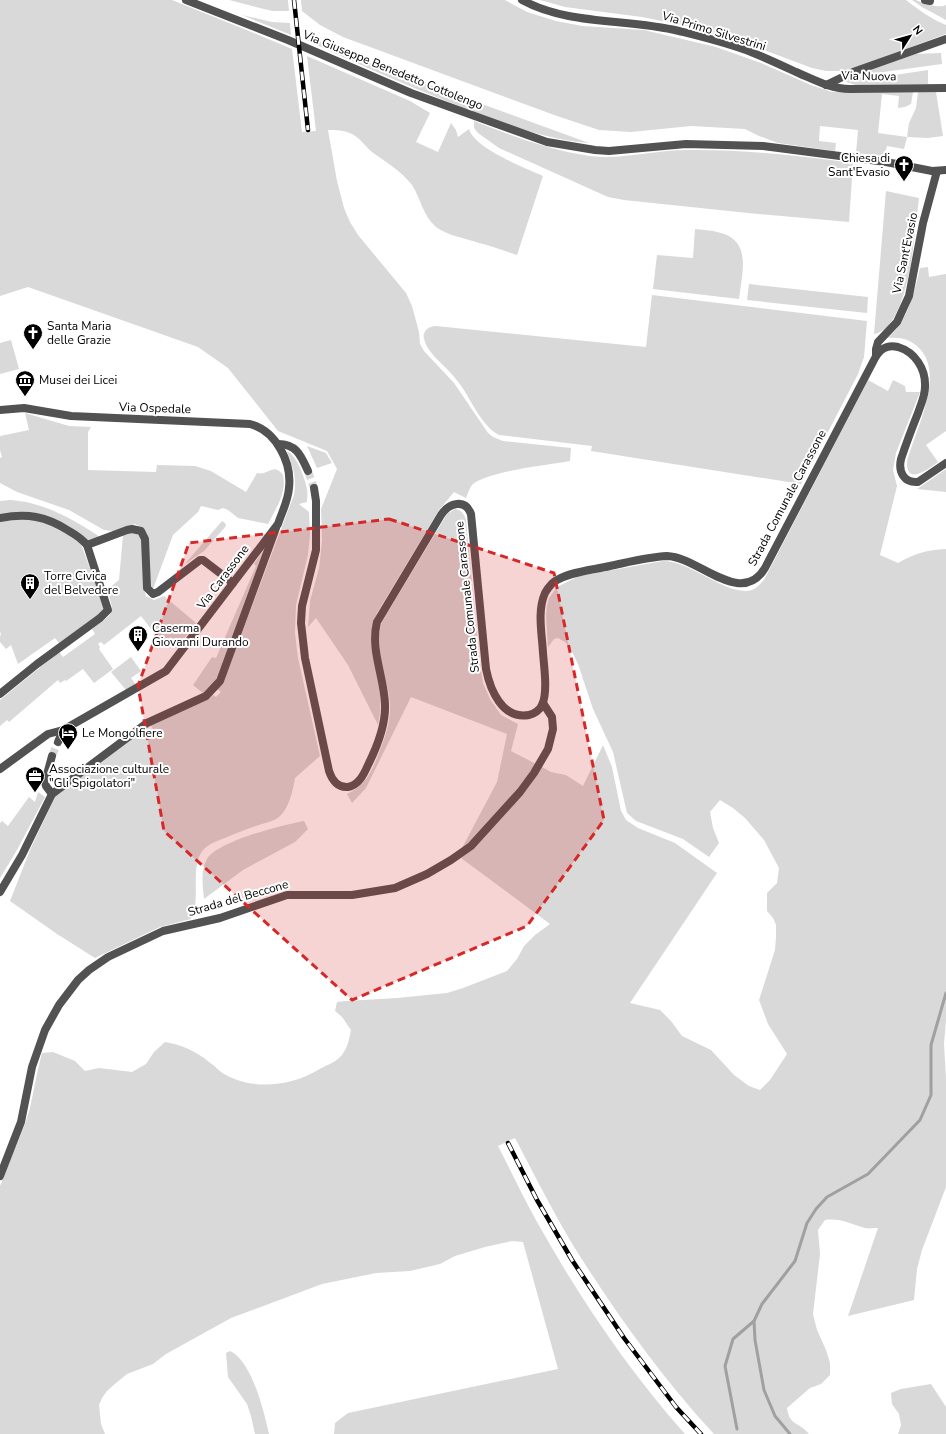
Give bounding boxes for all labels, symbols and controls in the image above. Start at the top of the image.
street label: Via Primo Silvestrini [659,7,768,54]
north arrow [890,16,930,56]
text: N [909,22,926,38]
street label: Via Giuseppe Benedetto Cottolengo [300,26,486,114]
street label: Via Nuova [840,68,897,84]
place label: Chiesa di Sant'Evasio [828,150,890,180]
church icon: Chiesa di Sant'Evasio [893,154,915,182]
street label: Via Sant'Evasio [888,211,921,296]
place label: Santa Maria delle Grazie [47,318,111,348]
church icon: Santa Maria delle Grazie [22,322,44,350]
museum icon: Musei dei Licei [14,369,36,397]
place label: Musei dei Licei [39,372,117,388]
street label: Via Ospedale [118,399,191,417]
street label: Strada Comunale Carassone [744,427,830,569]
street label: Strada Comunale Carassone [451,520,483,674]
street label: Via Carassone [193,542,252,613]
place label: Torre Civica del Belvedere [44,568,118,598]
building icon: Torre Civica del Belvedere [19,572,41,600]
place label: Caserma Giovanni Durando [152,620,249,650]
building icon: Caserma Giovanni Durando [127,624,149,652]
hotel icon: Le Mongolfiere [57,722,79,750]
place label: Le Mongolfiere [82,725,163,741]
place label: Associazione culturale "Gli Spigolatori" [49,761,169,791]
office icon: Associazione culturale "Gli Spigolatori" [24,765,46,793]
street label: Strada del Beccone [186,876,290,920]

